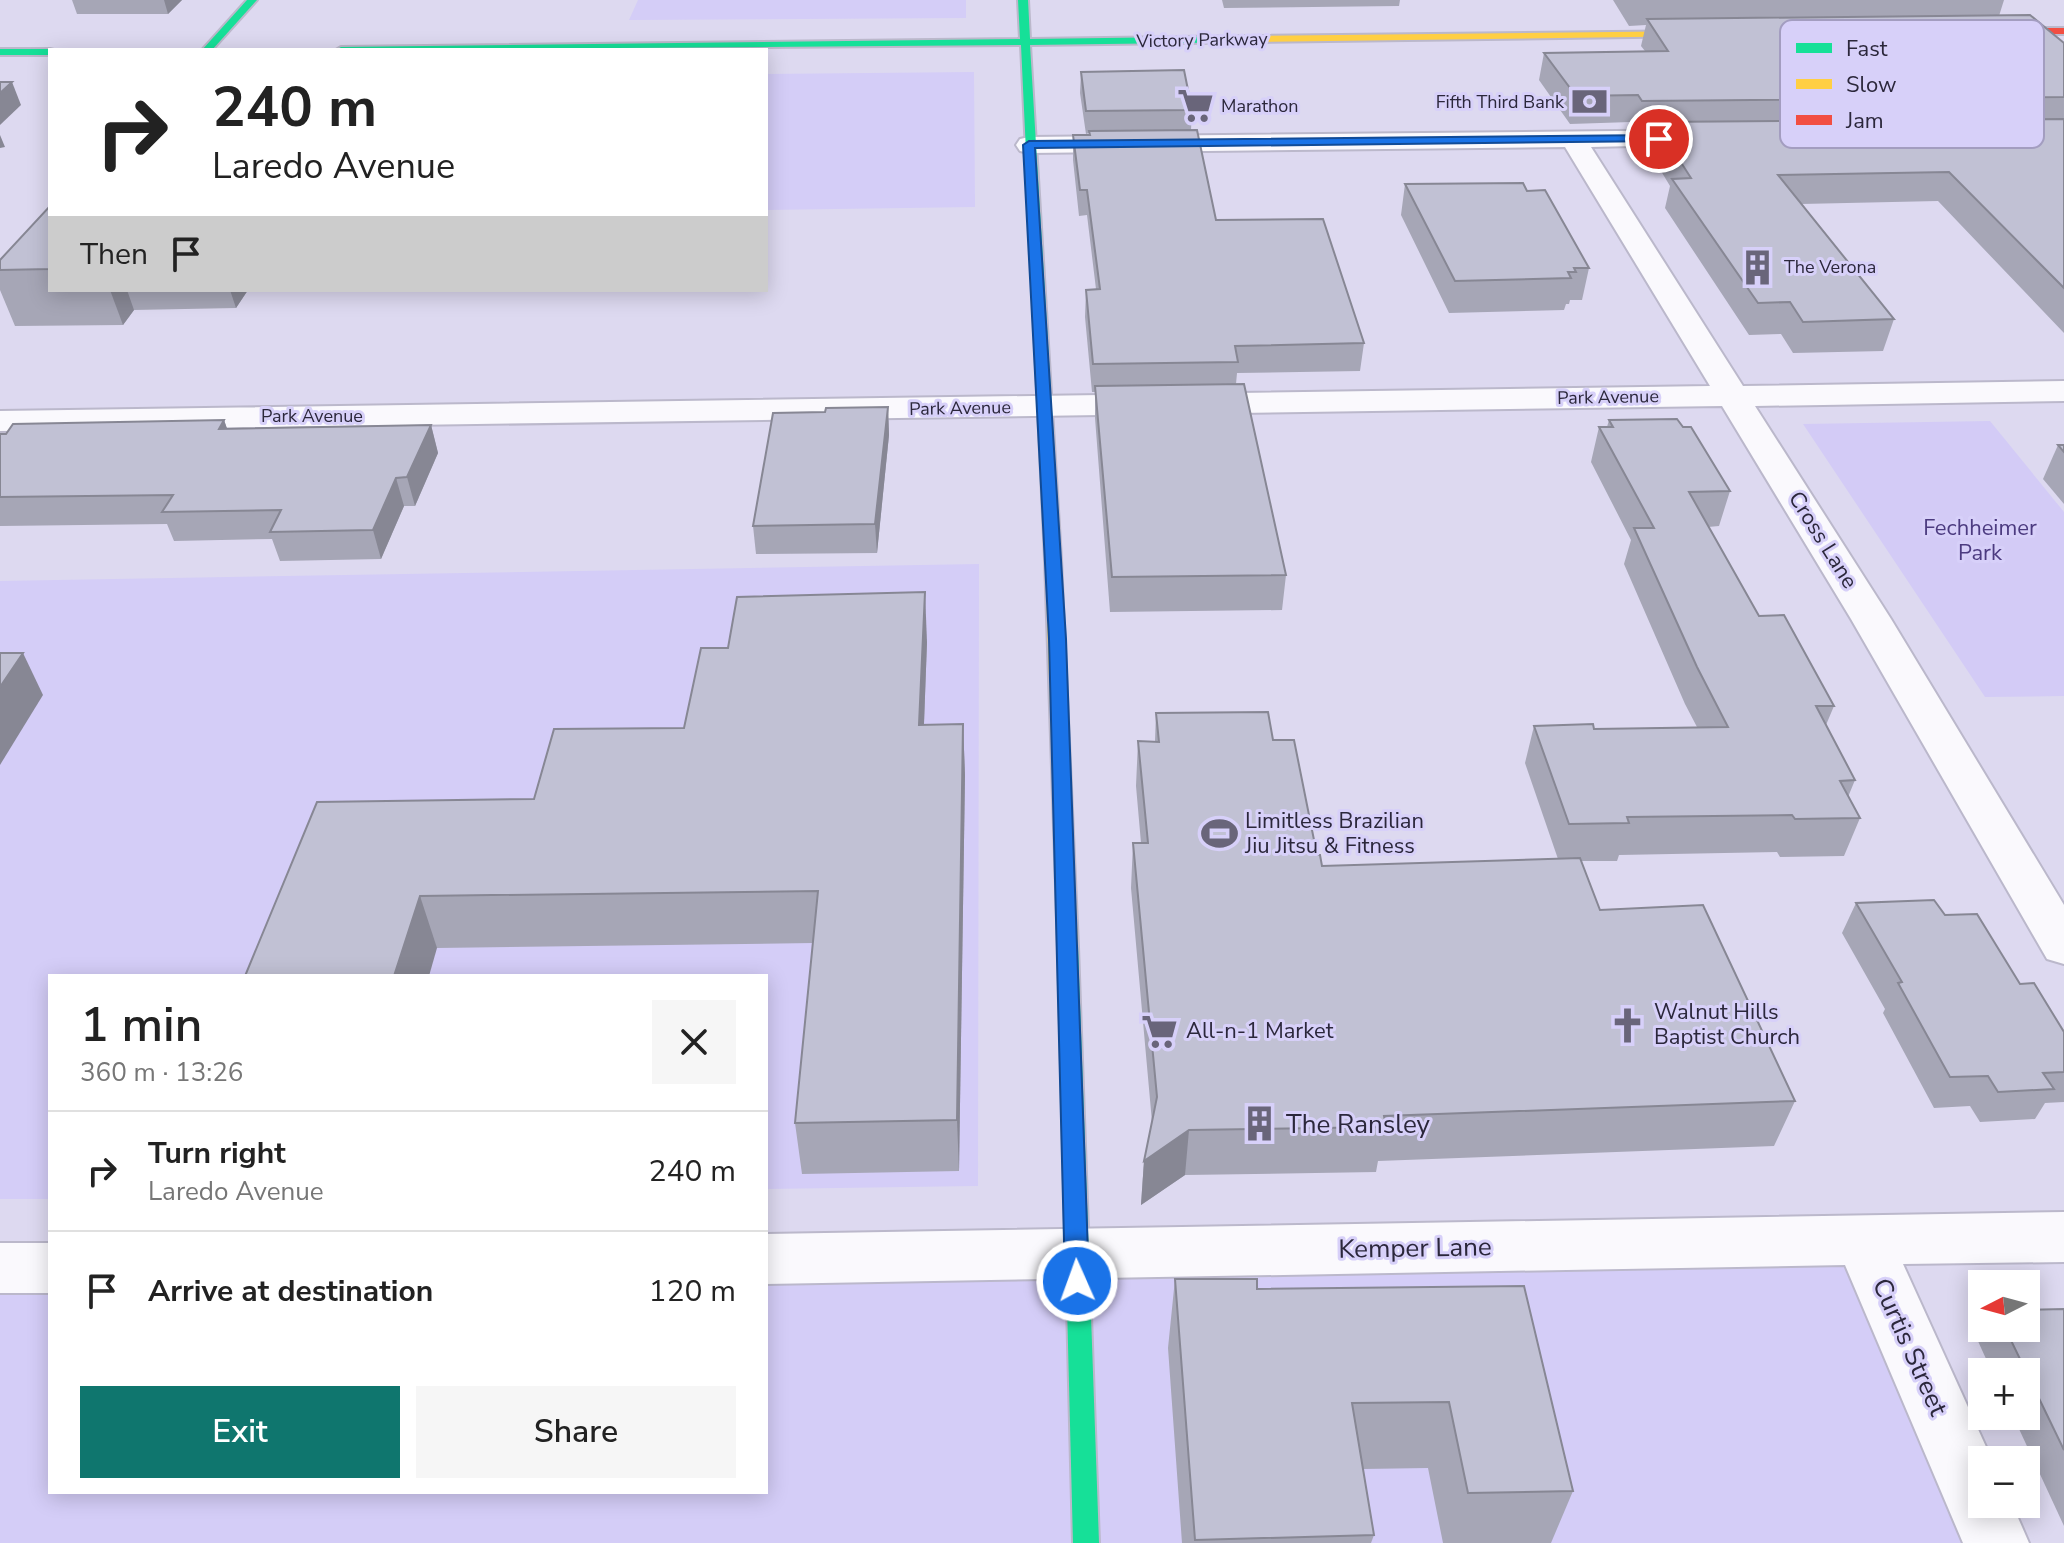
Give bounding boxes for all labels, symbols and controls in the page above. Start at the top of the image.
legend [1780,20,2044,148]
street label: Victory Parkway [1135,27,1269,53]
text: Fast [1846,34,1888,64]
text: 240 m [212,69,377,146]
text: Slow [1846,70,1897,100]
icon: right [80,80,184,184]
bank icon: Fifth Third Bank [1571,83,1609,121]
supermarket icon: Marathon [1176,87,1214,125]
place label: Fifth Third Bank [1436,90,1565,114]
place label: Marathon [1221,94,1299,118]
pin [1625,105,1693,173]
text: Jam [1845,106,1884,136]
icon: arrive [1637,117,1681,161]
text: Laredo Avenue [212,142,455,191]
icon: arrive [164,232,208,276]
text: Then [80,234,148,275]
building icon: The Verona [1739,248,1777,286]
place label: The Verona [1784,255,1876,279]
street label: Park Avenue [1557,384,1659,410]
street label: Park Avenue [909,395,1011,421]
street label: Park Avenue [261,404,363,428]
street label: Cross Lane [1781,486,1865,594]
park label: Fechheimer Park [1923,513,2037,568]
place label: Limitless Brazilian Jiu Jitsu & Fitness [1244,806,1424,861]
sports icon: Limitless Brazilian Jiu Jitsu & Fitness [1200,815,1238,853]
text: 1 min [80,992,202,1058]
place label: Walnut Hills Baptist Church [1654,997,1800,1052]
button: close [652,1000,736,1084]
church icon: Walnut Hills Baptist Church [1609,1006,1647,1044]
supermarket icon: All-n-1 Market [1141,1012,1179,1050]
place label: All-n-1 Market [1186,1016,1334,1046]
text: 360 m · 13:26 [80,1055,243,1090]
building icon: The Ransley [1241,1105,1279,1143]
place label: The Ransley [1286,1107,1431,1142]
text: Turn right [148,1133,286,1174]
icon: right [80,1149,124,1193]
text: 240 m [649,1151,736,1192]
text: Laredo Avenue [148,1174,324,1209]
street label: Kemper Lane [1338,1229,1492,1267]
position arrow [1035,1239,1119,1323]
icon: arrive [80,1269,124,1313]
north arrow [1968,1270,2040,1342]
map controls [1968,1270,2040,1518]
text: Arrive at destination [148,1271,433,1312]
text: 120 m [649,1271,736,1312]
street label: Curtis Street [1864,1273,1956,1422]
button: + [1968,1358,2040,1430]
button: Exit [80,1386,400,1478]
button: Share [416,1386,736,1478]
button: − [1968,1446,2040,1518]

